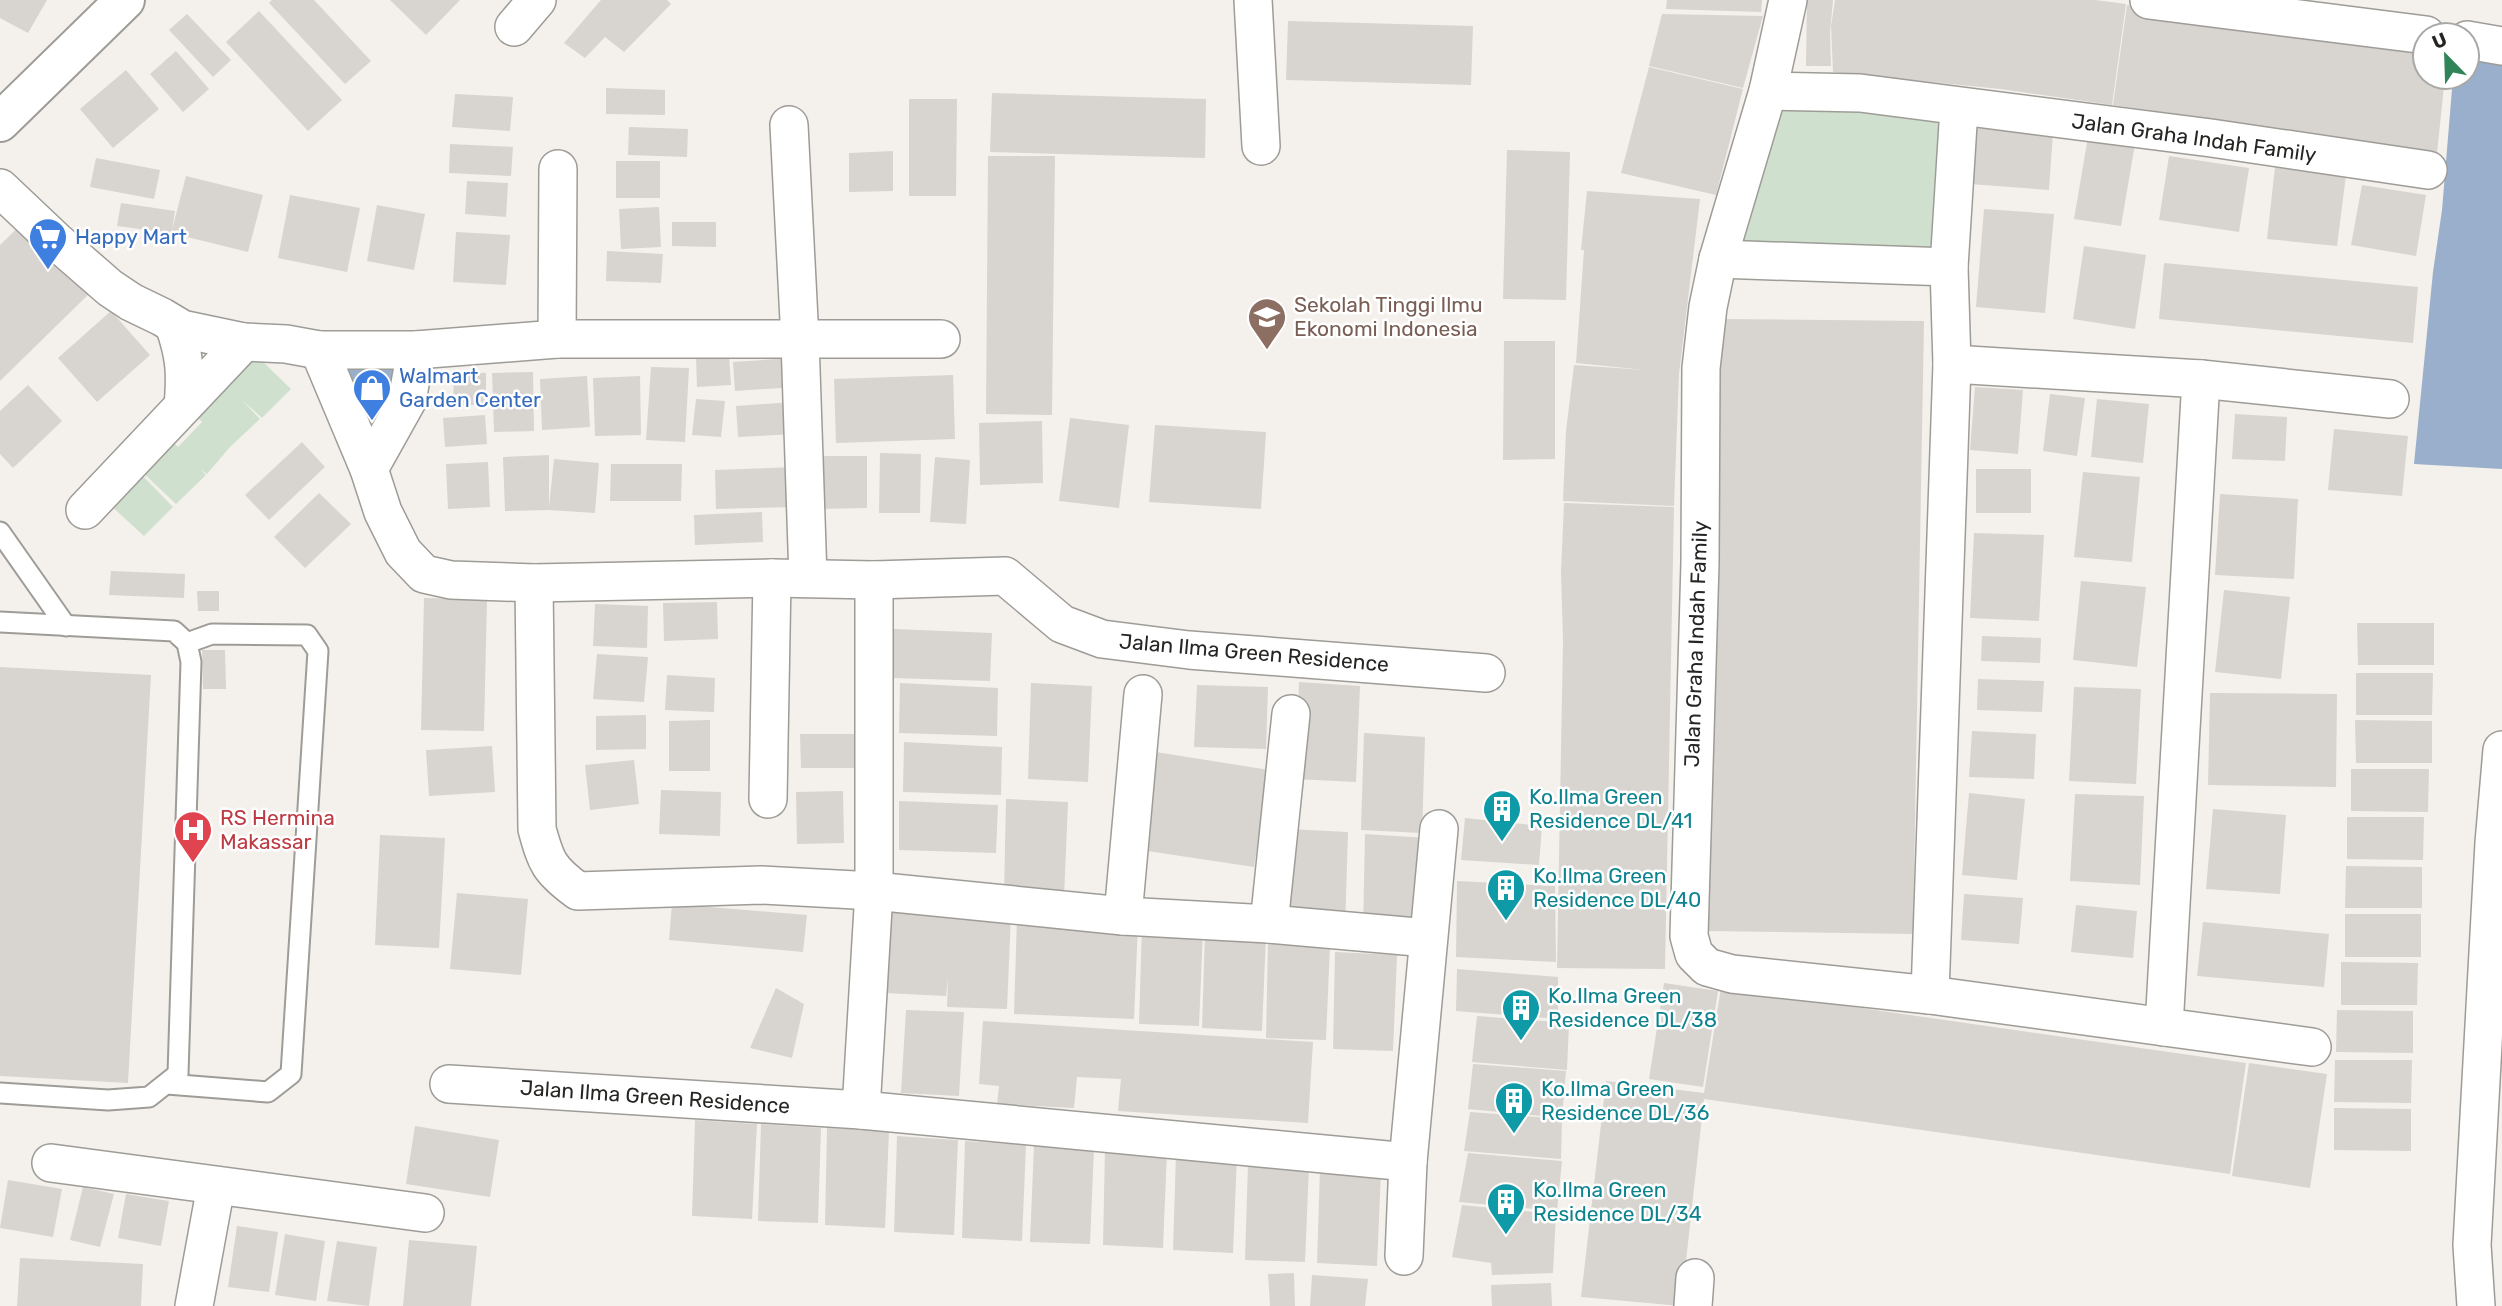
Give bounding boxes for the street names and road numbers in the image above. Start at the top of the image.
street label: Jalan Graha Indah Family [2070,108,2318,167]
street label: Jalan Graha Indah Family [1679,520,1712,768]
street label: Jalan Ilma Green Residence [1118,628,1390,677]
street label: Jalan Ilma Green Residence [519,1075,791,1118]

